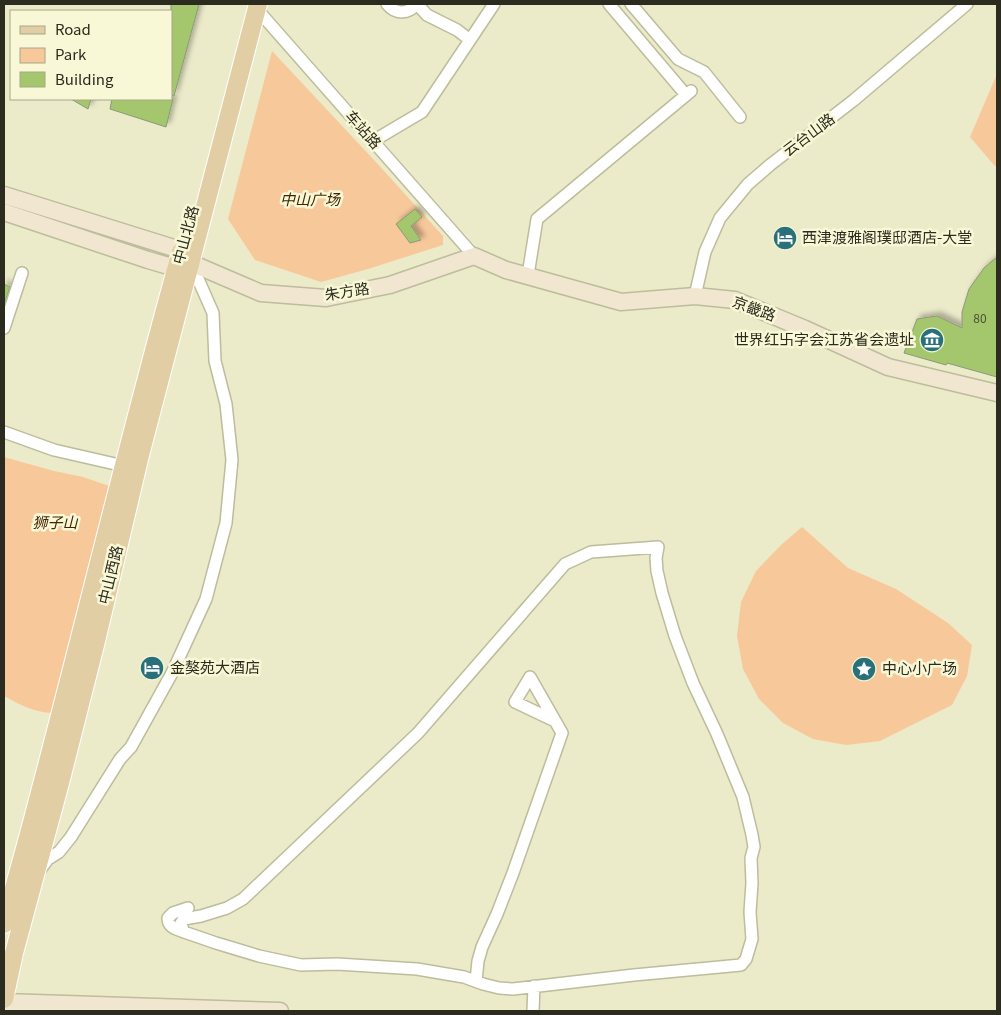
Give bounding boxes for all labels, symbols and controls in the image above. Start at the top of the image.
legend [10,10,172,100]
text: Road [55,18,91,39]
text: Park [55,43,87,64]
text: Building [55,68,114,89]
street label: 车站路 [341,105,387,153]
street label: 云台山路 [778,107,838,160]
park label: 中山广场 [280,188,342,209]
street label: 中山北路 [167,203,202,266]
hotel icon: 西津渡雅阁璞邸酒店-大堂 [772,225,798,251]
place label: 西津渡雅阁璞邸酒店-大堂 [802,226,972,247]
street label: 朱方路 [323,277,371,304]
street label: 京畿路 [730,290,779,325]
house number: 80 [973,309,987,326]
museum icon: 世界红卐字会江苏省会遗址 [919,327,945,353]
place label: 世界红卐字会江苏省会遗址 [734,328,914,349]
park label: 狮子山 [32,511,78,532]
street label: 中山西路 [93,543,127,606]
hotel icon: 金獒苑大酒店 [139,655,165,681]
place label: 金獒苑大酒店 [170,656,260,677]
place icon: 中心小广场 [851,656,877,682]
place label: 中心小广场 [882,657,957,678]

